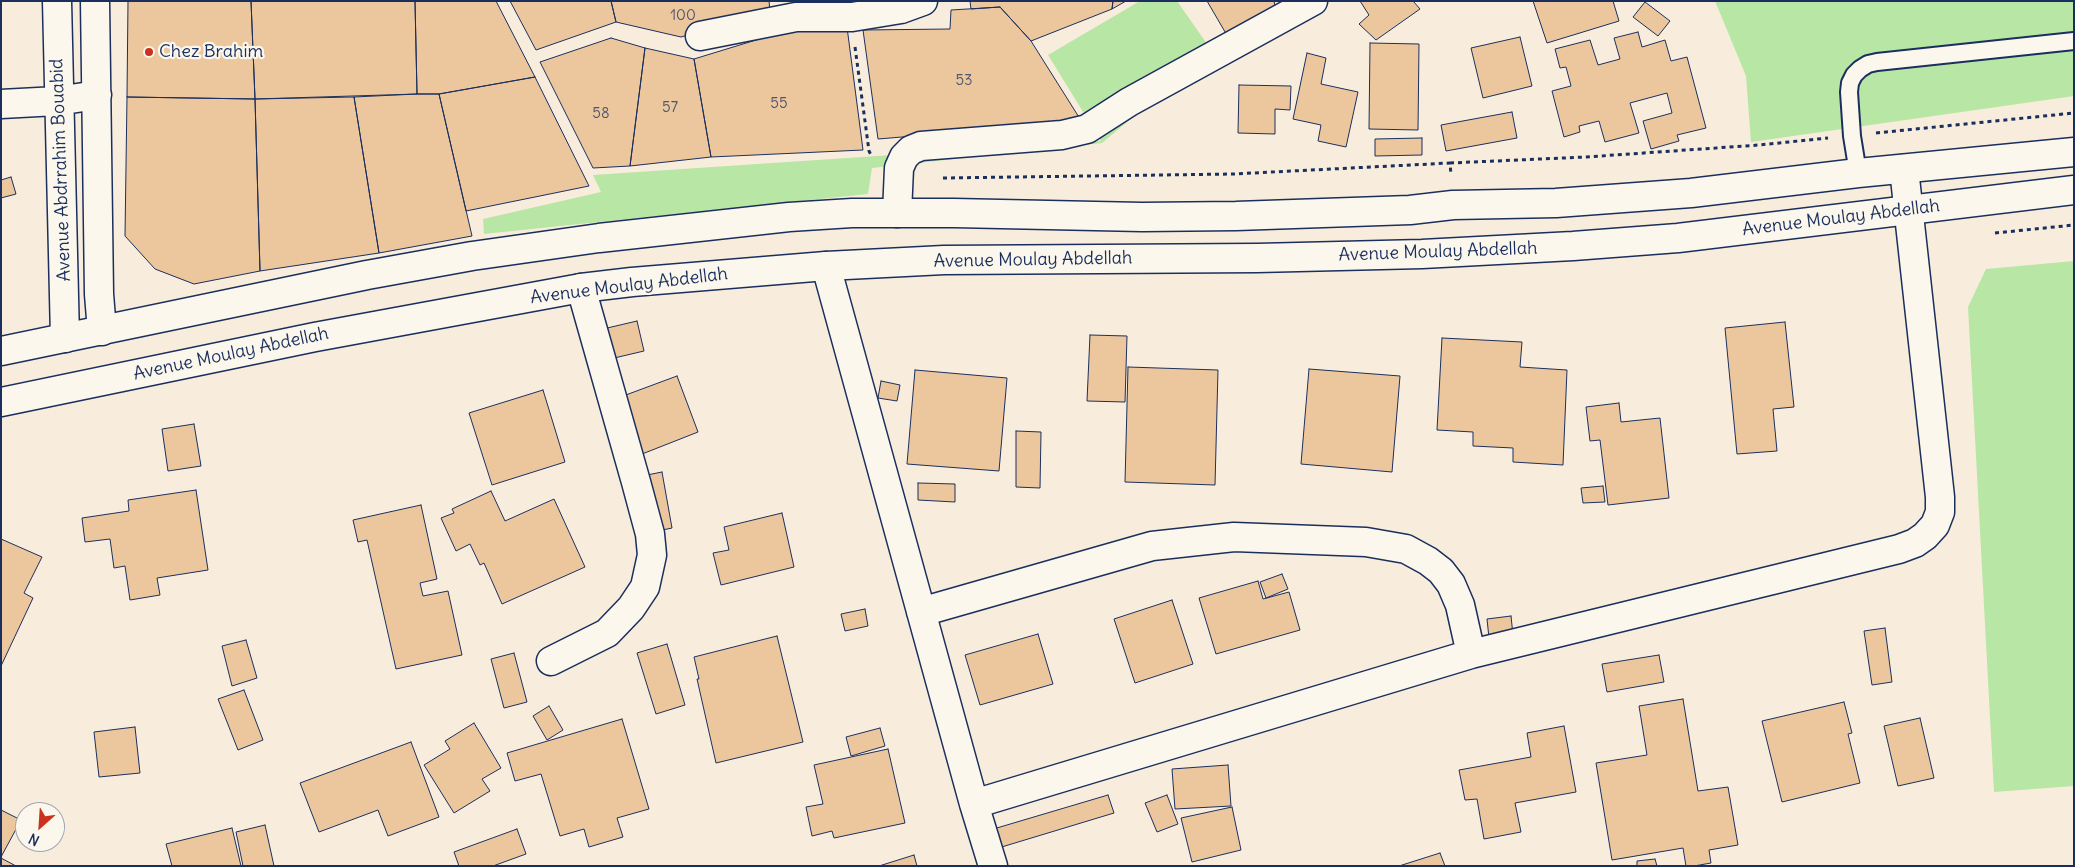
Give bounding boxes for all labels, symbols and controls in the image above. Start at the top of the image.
house number: 100 [670,7,696,25]
place label: Chez Brahim [159,41,263,63]
marker: Chez Brahim [143,46,155,58]
street label: Avenue Abdrrahim Bouabid [46,58,76,282]
house number: 53 [955,72,973,90]
house number: 55 [770,95,788,113]
house number: 57 [662,99,678,117]
house number: 58 [592,105,610,123]
street label: Avenue Moulay Abdellah [1741,195,1941,241]
street label: Avenue Moulay Abdellah [1338,238,1538,266]
street label: Avenue Moulay Abdellah [933,247,1133,273]
street label: Avenue Moulay Abdellah [529,263,729,309]
street label: Avenue Moulay Abdellah [132,323,330,385]
north arrow [15,802,65,852]
text: N [26,829,42,850]

